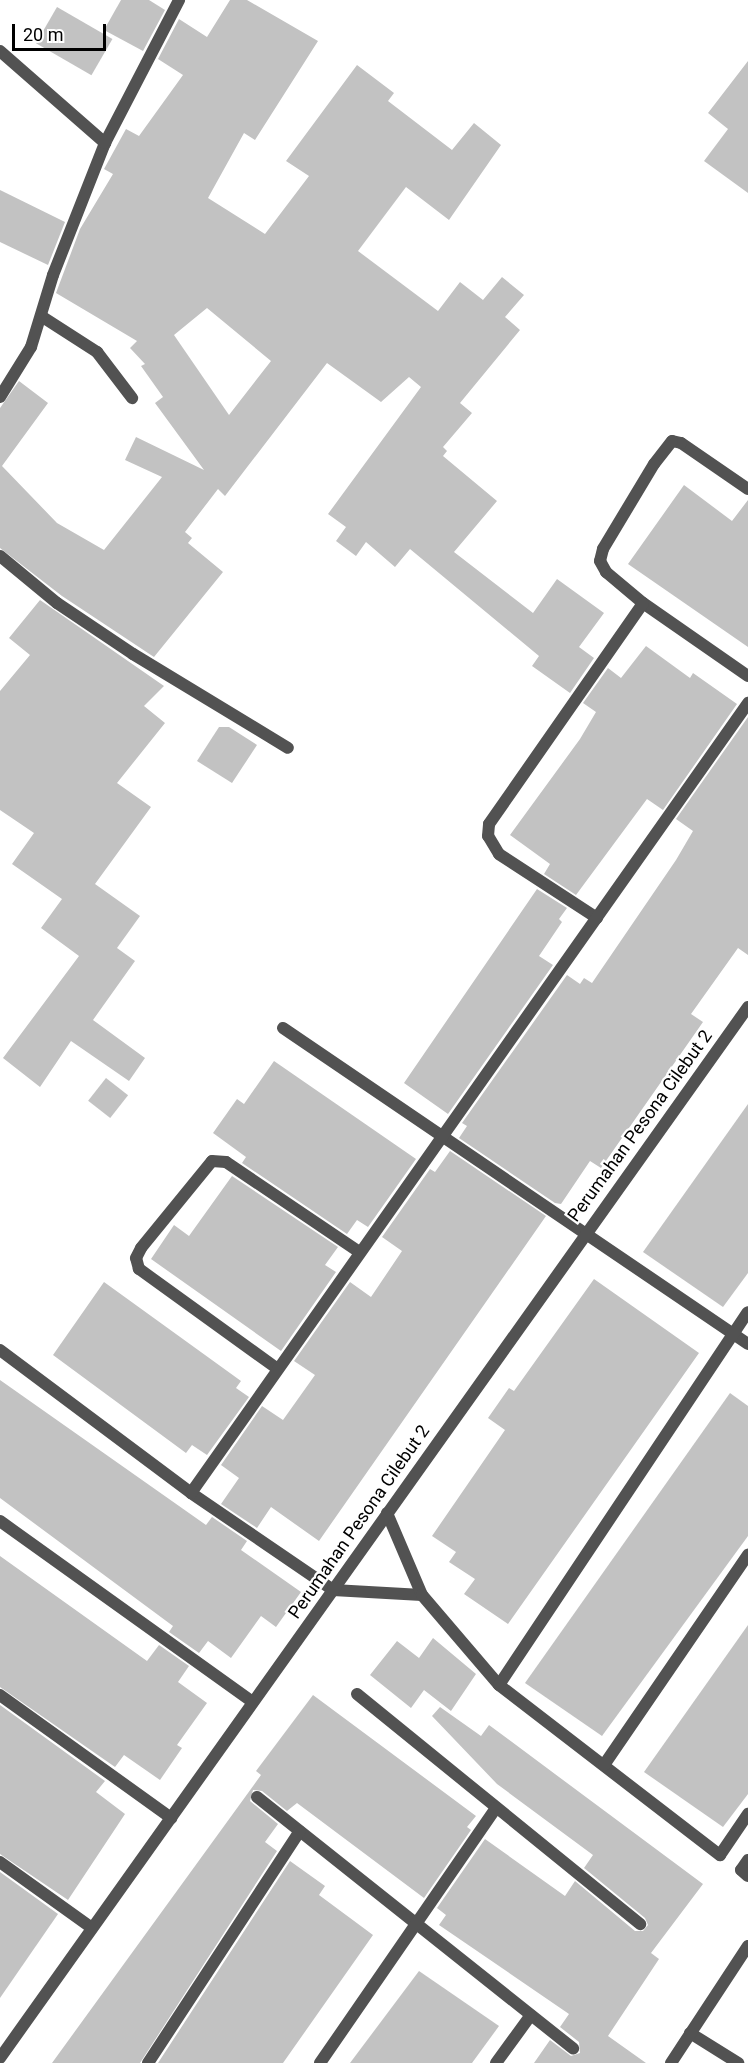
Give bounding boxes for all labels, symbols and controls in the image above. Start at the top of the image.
scale bar [15,12,110,50]
text: 20 m [23,24,63,45]
street label: Perumahan Pesona Cilebut 2 [563,1026,717,1226]
street label: Perumahan Pesona Cilebut 2 [284,1421,434,1623]

